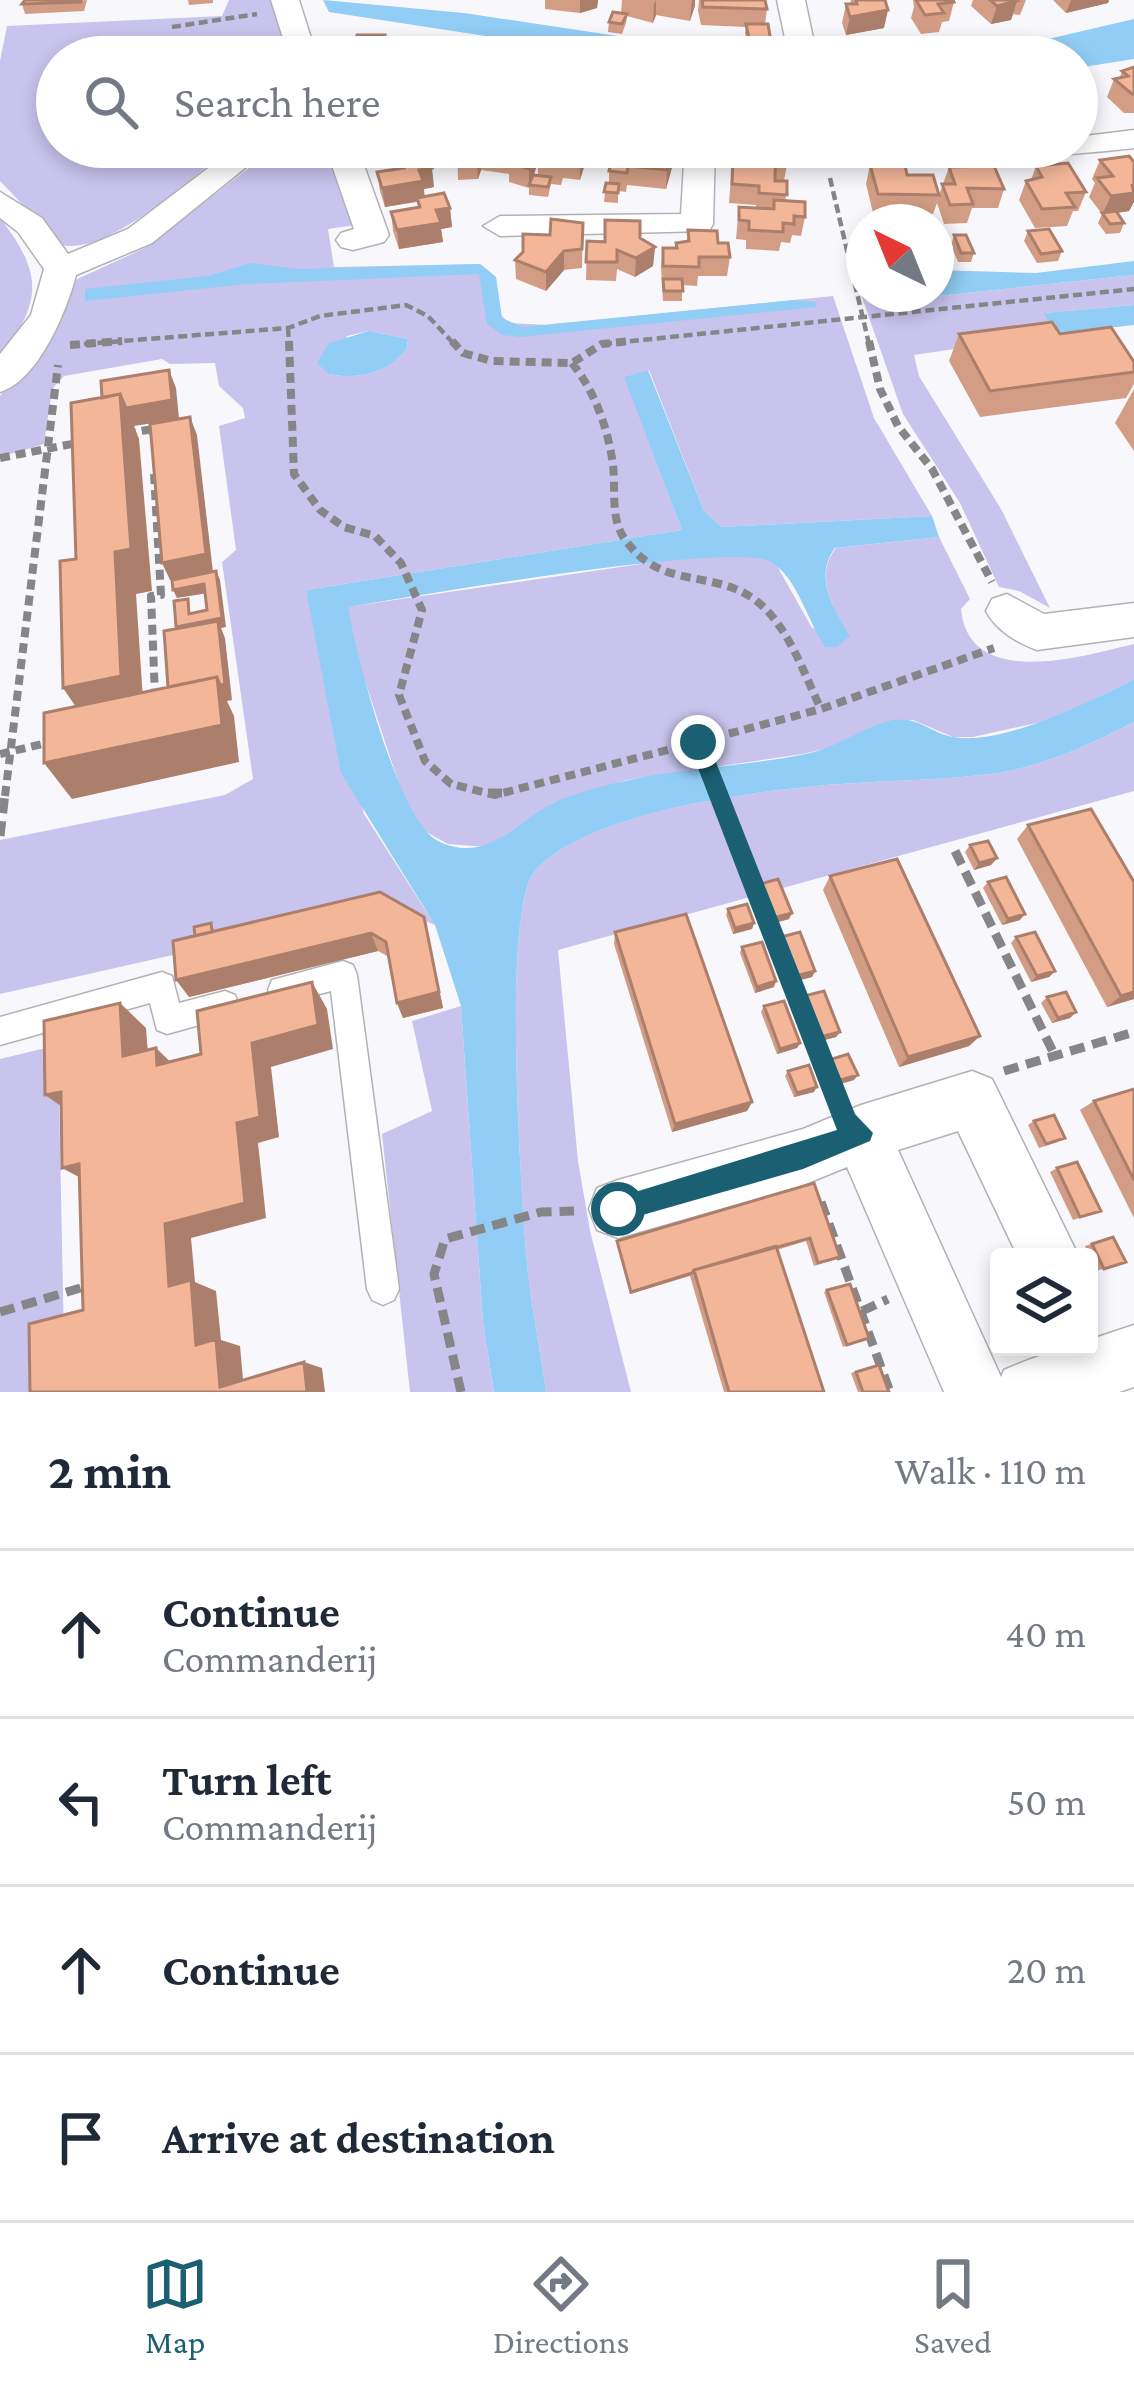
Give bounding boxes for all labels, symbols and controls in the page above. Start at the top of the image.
search box [36,36,1098,168]
icon: search [78,69,144,135]
text: Search here [174,77,381,127]
north arrow [846,204,954,312]
route end [671,715,725,769]
route start [591,1182,645,1236]
map controls [990,1248,1098,1356]
button: layers [990,1248,1098,1356]
text: 2 min [48,1442,171,1499]
text: Walk · 110 m [894,1449,1086,1492]
text: Continue [162,1587,340,1637]
icon: ahead [48,1601,114,1667]
text: 40 m [1005,1612,1086,1655]
text: Commanderij [162,1637,377,1680]
text: Turn left [162,1755,331,1805]
icon: left [48,1769,114,1835]
text: 50 m [1007,1780,1086,1823]
text: Commanderij [162,1805,377,1848]
icon: ahead [48,1937,114,2003]
text: Continue [162,1945,340,1995]
text: 20 m [1007,1948,1086,1991]
icon: arrive [48,2105,114,2171]
text: Arrive at destination [162,2113,555,2163]
tab: Map [142,2251,208,2360]
tab: Directions [493,2251,630,2360]
tab: Saved [914,2251,992,2360]

